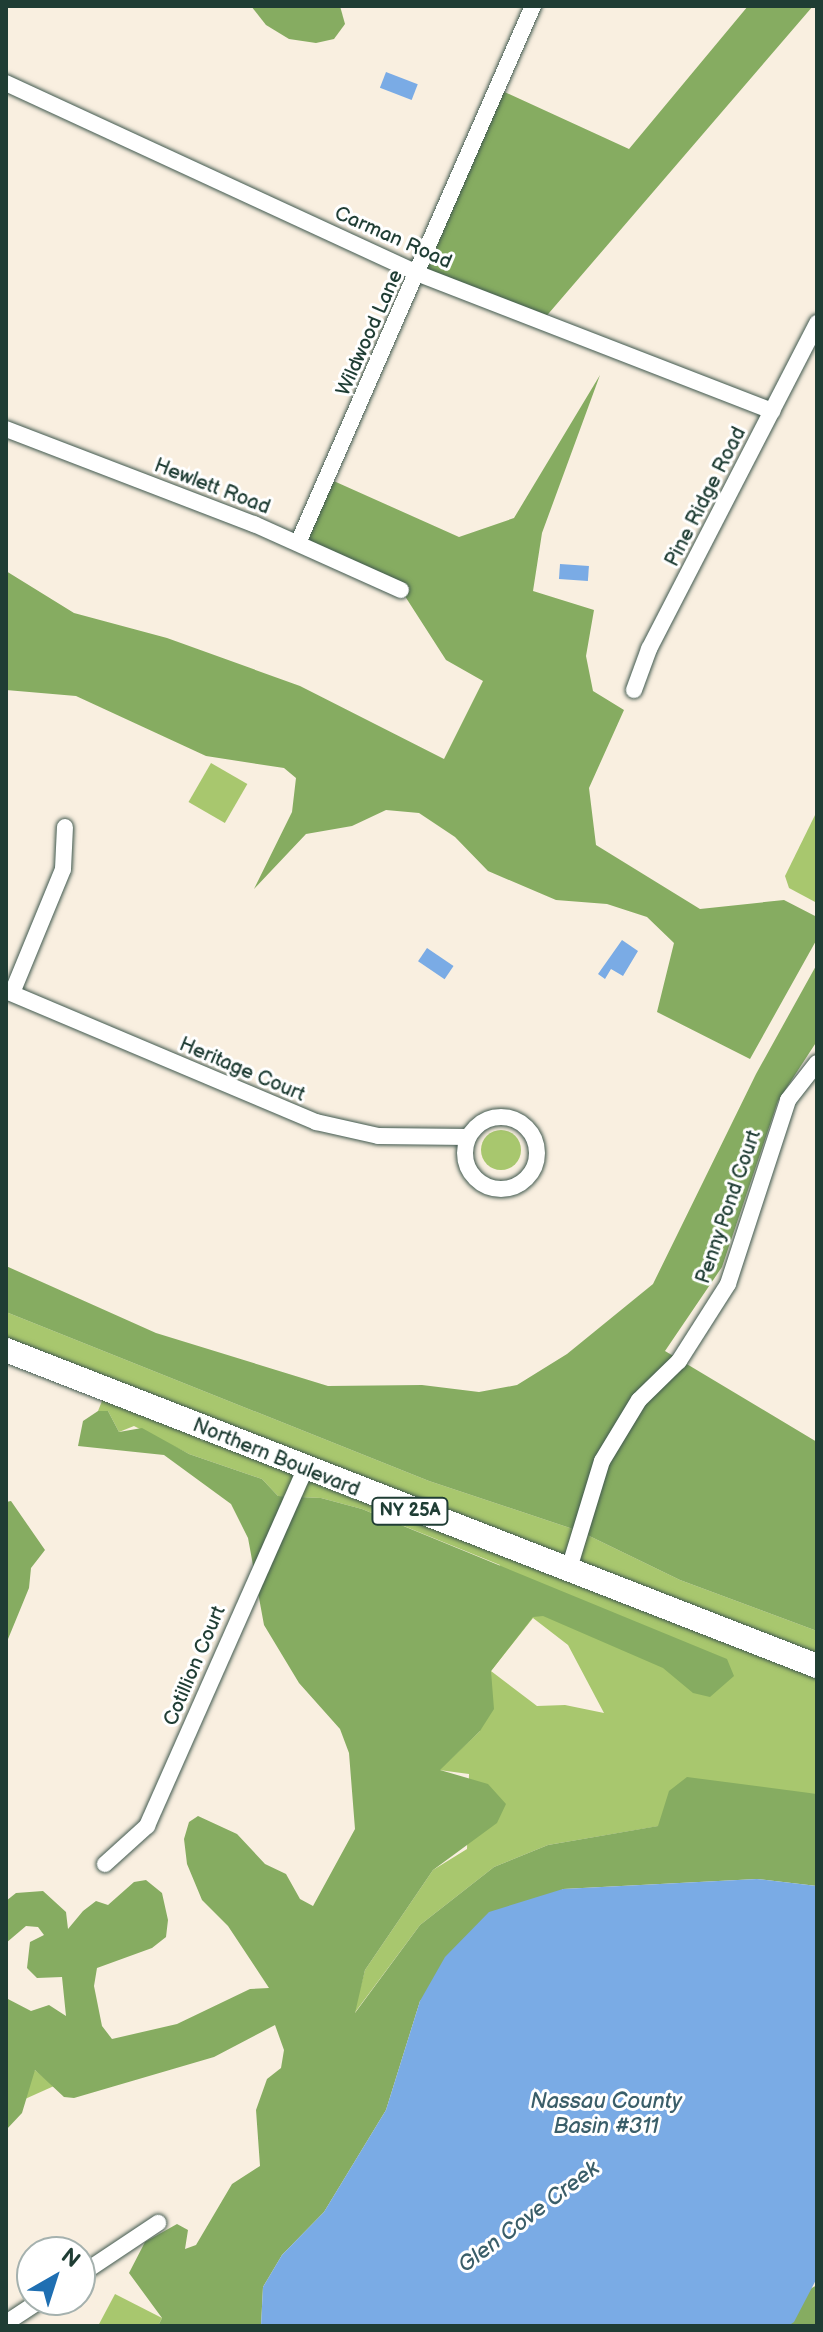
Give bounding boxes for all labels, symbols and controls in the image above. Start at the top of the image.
street label: Carman Road [331,201,455,275]
street label: Wildwood Lane [332,266,408,400]
street label: Pine Ridge Road [660,423,752,571]
street label: Hewlett Road [151,454,273,520]
street label: Heritage Court [176,1033,308,1107]
street label: Penny Pond Court [691,1126,767,1288]
street label: Northern Boulevard [189,1414,363,1502]
road number: NY 25A [370,1497,450,1525]
street label: Cotillion Court [159,1602,231,1730]
water label: Nassau County Basin #311 [530,2088,682,2140]
water label: Glen Cove Creek [453,2155,605,2279]
north arrow [16,2236,96,2316]
text: N [55,2243,85,2274]

